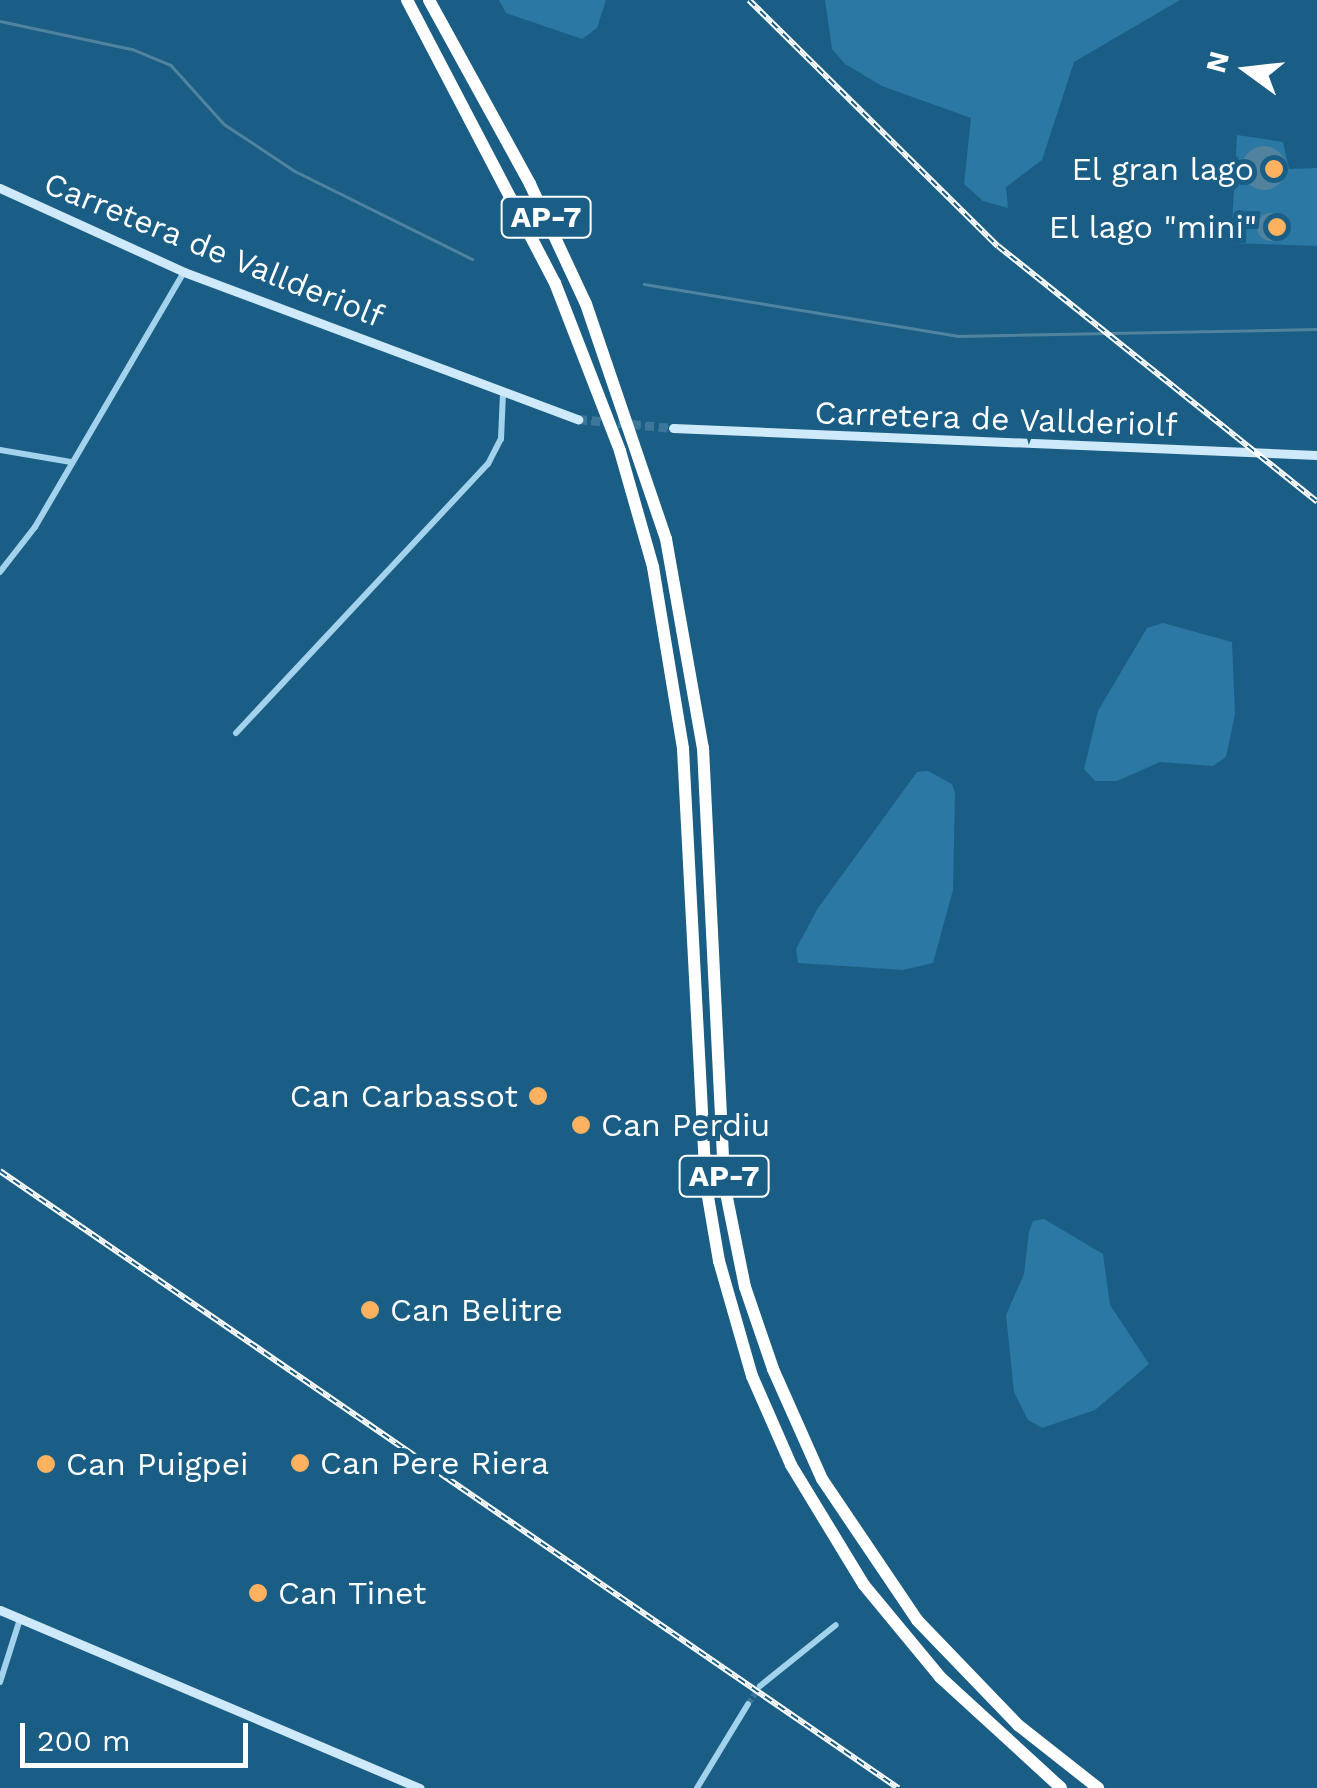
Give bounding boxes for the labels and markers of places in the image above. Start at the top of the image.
place label: El gran lago [1070,150,1254,188]
marker: El gran lago [1263,158,1285,180]
place label: El lago "mini" [1048,208,1257,246]
marker: El lago "mini" [1266,216,1288,238]
place label: Can Carbassot [290,1077,518,1115]
marker: Can Carbassot [527,1085,549,1107]
place label: Can Perdiu [601,1106,770,1144]
marker: Can Perdiu [570,1114,592,1136]
place label: Can Belitre [390,1291,563,1329]
marker: Can Belitre [359,1299,381,1321]
place label: Can Pere Riera [320,1444,549,1482]
place label: Can Puigpei [66,1445,249,1483]
marker: Can Pere Riera [289,1452,311,1474]
marker: Can Puigpei [35,1453,57,1475]
place label: Can Tinet [278,1574,427,1612]
marker: Can Tinet [247,1582,269,1604]

